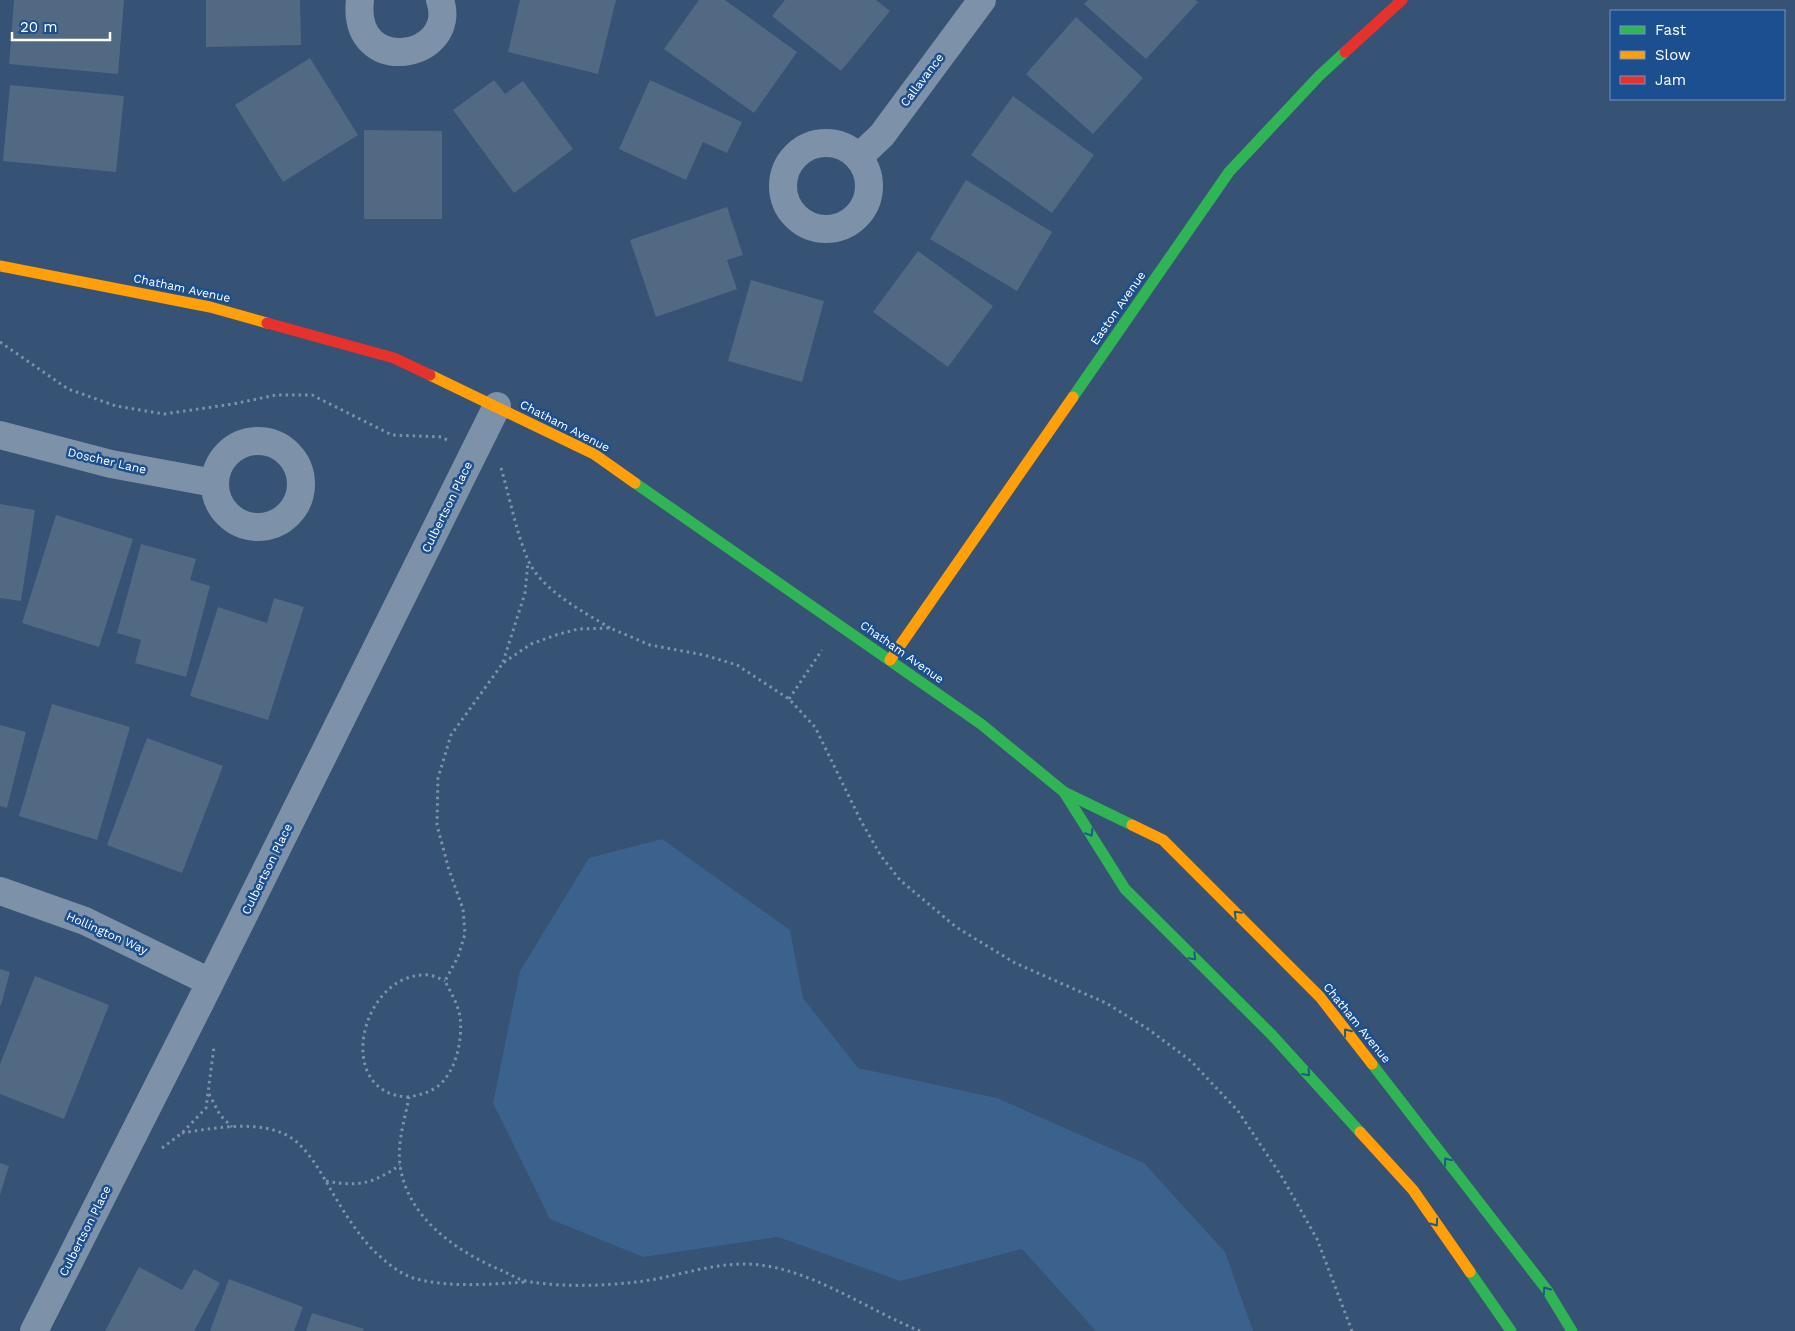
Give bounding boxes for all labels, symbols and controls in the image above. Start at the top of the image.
scale bar [12,10,110,42]
legend [1610,10,1785,100]
text: 20 m [20,18,58,36]
text: Fast [1655,21,1687,39]
text: Slow [1655,46,1691,64]
street label: Callavance [897,51,947,109]
text: Jam [1655,71,1686,89]
street label: Easton Avenue [1087,269,1149,347]
street label: Chatham Avenue [132,271,232,305]
street label: Chatham Avenue [518,397,612,455]
street label: Doscher Lane [66,445,148,477]
street label: Culbertson Place [419,459,475,555]
street label: Chatham Avenue [857,618,947,686]
street label: Culbertson Place [239,821,295,917]
one-way arrow [1083,828,1093,837]
street label: Hollington Way [64,909,151,957]
one-way arrow [1234,911,1243,920]
one-way arrow [1187,951,1196,960]
street label: Chatham Avenue [1320,980,1394,1066]
one-way arrow [1345,1029,1353,1038]
one-way arrow [1301,1068,1310,1077]
one-way arrow [1444,1157,1453,1167]
street label: Culbertson Place [56,1183,114,1279]
one-way arrow [1429,1217,1438,1226]
one-way arrow [1543,1286,1552,1295]

